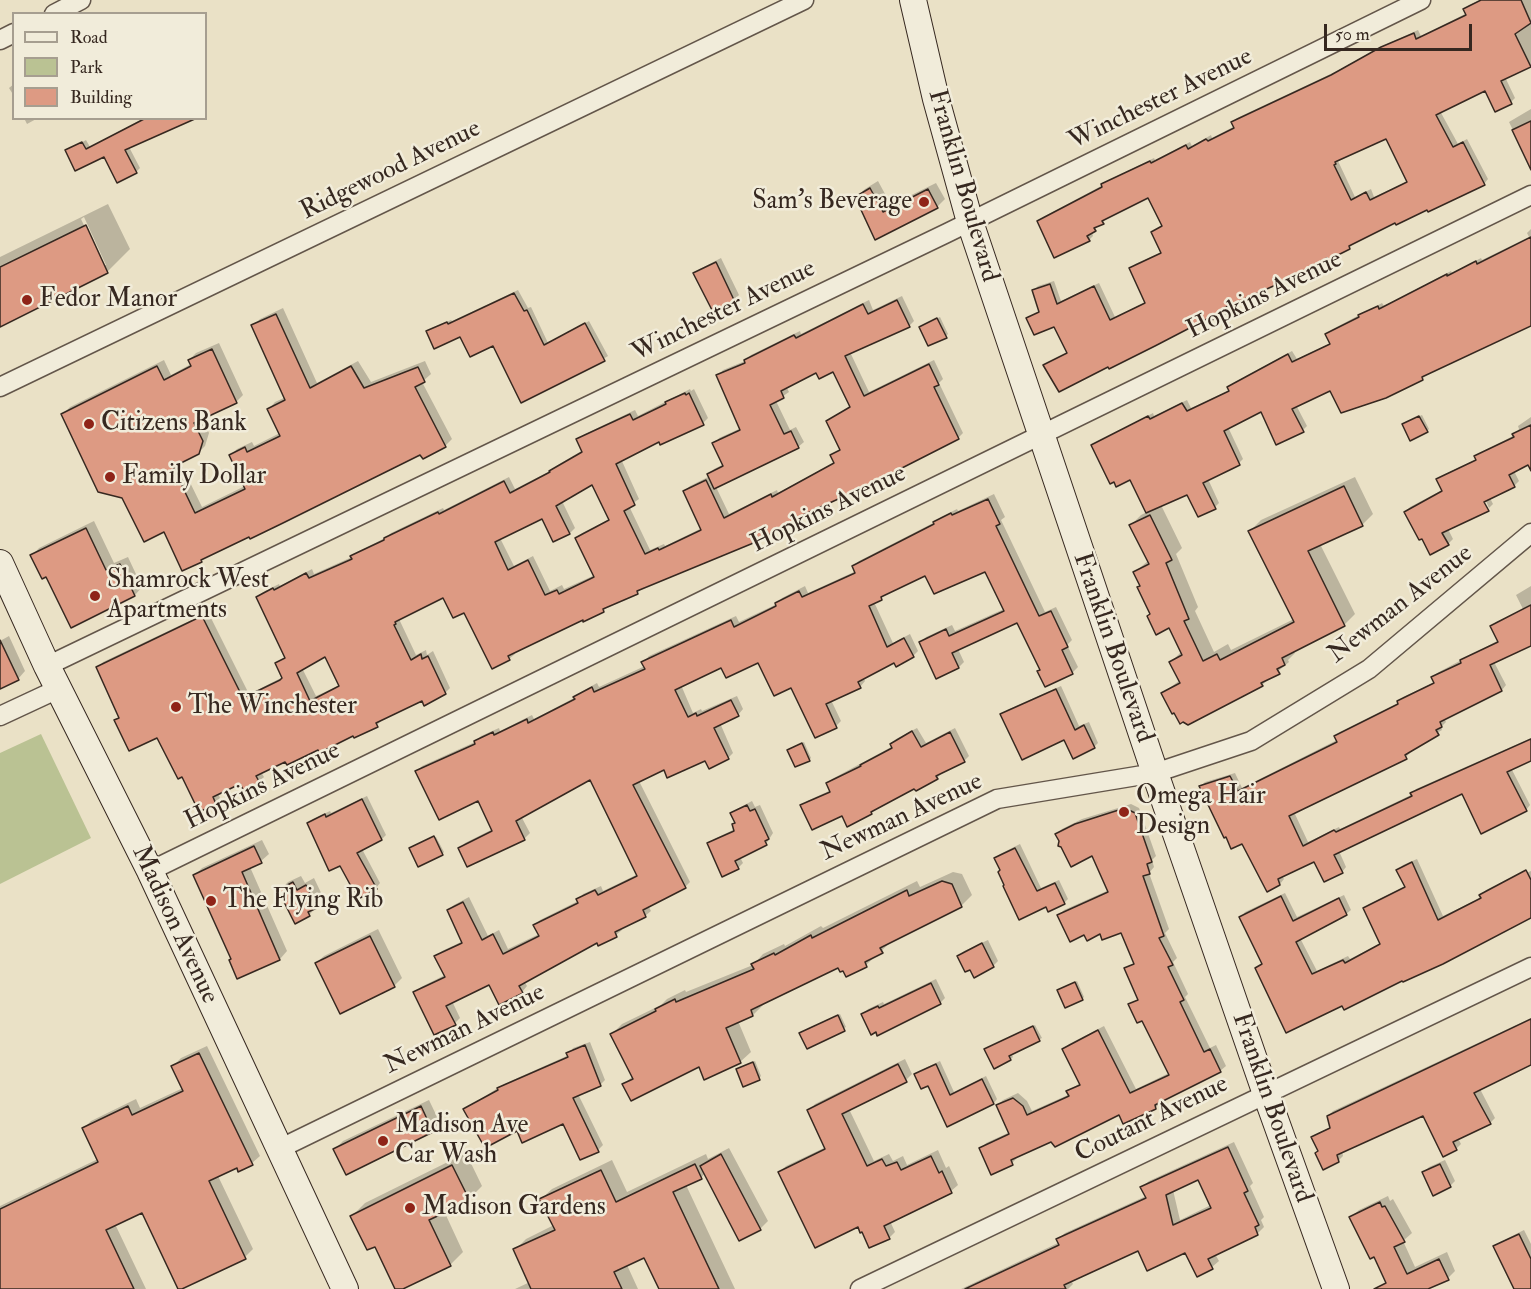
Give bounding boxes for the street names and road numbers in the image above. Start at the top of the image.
street label: Winchester Avenue [1064,42,1258,158]
street label: Franklin Boulevard [920,86,1004,286]
street label: Ridgewood Avenue [296,114,486,228]
street label: Hopkins Avenue [1182,245,1348,347]
street label: Winchester Avenue [627,254,821,370]
street label: Hopkins Avenue [746,459,912,561]
street label: Newman Avenue [1323,539,1479,671]
street label: Franklin Boulevard [1065,549,1159,747]
street label: Hopkins Avenue [180,736,346,838]
street label: Newman Avenue [816,767,988,869]
street label: Madison Avenue [124,841,224,1009]
street label: Newman Avenue [380,978,550,1082]
street label: Franklin Boulevard [1224,1009,1318,1207]
street label: Coutant Avenue [1070,1069,1234,1171]

